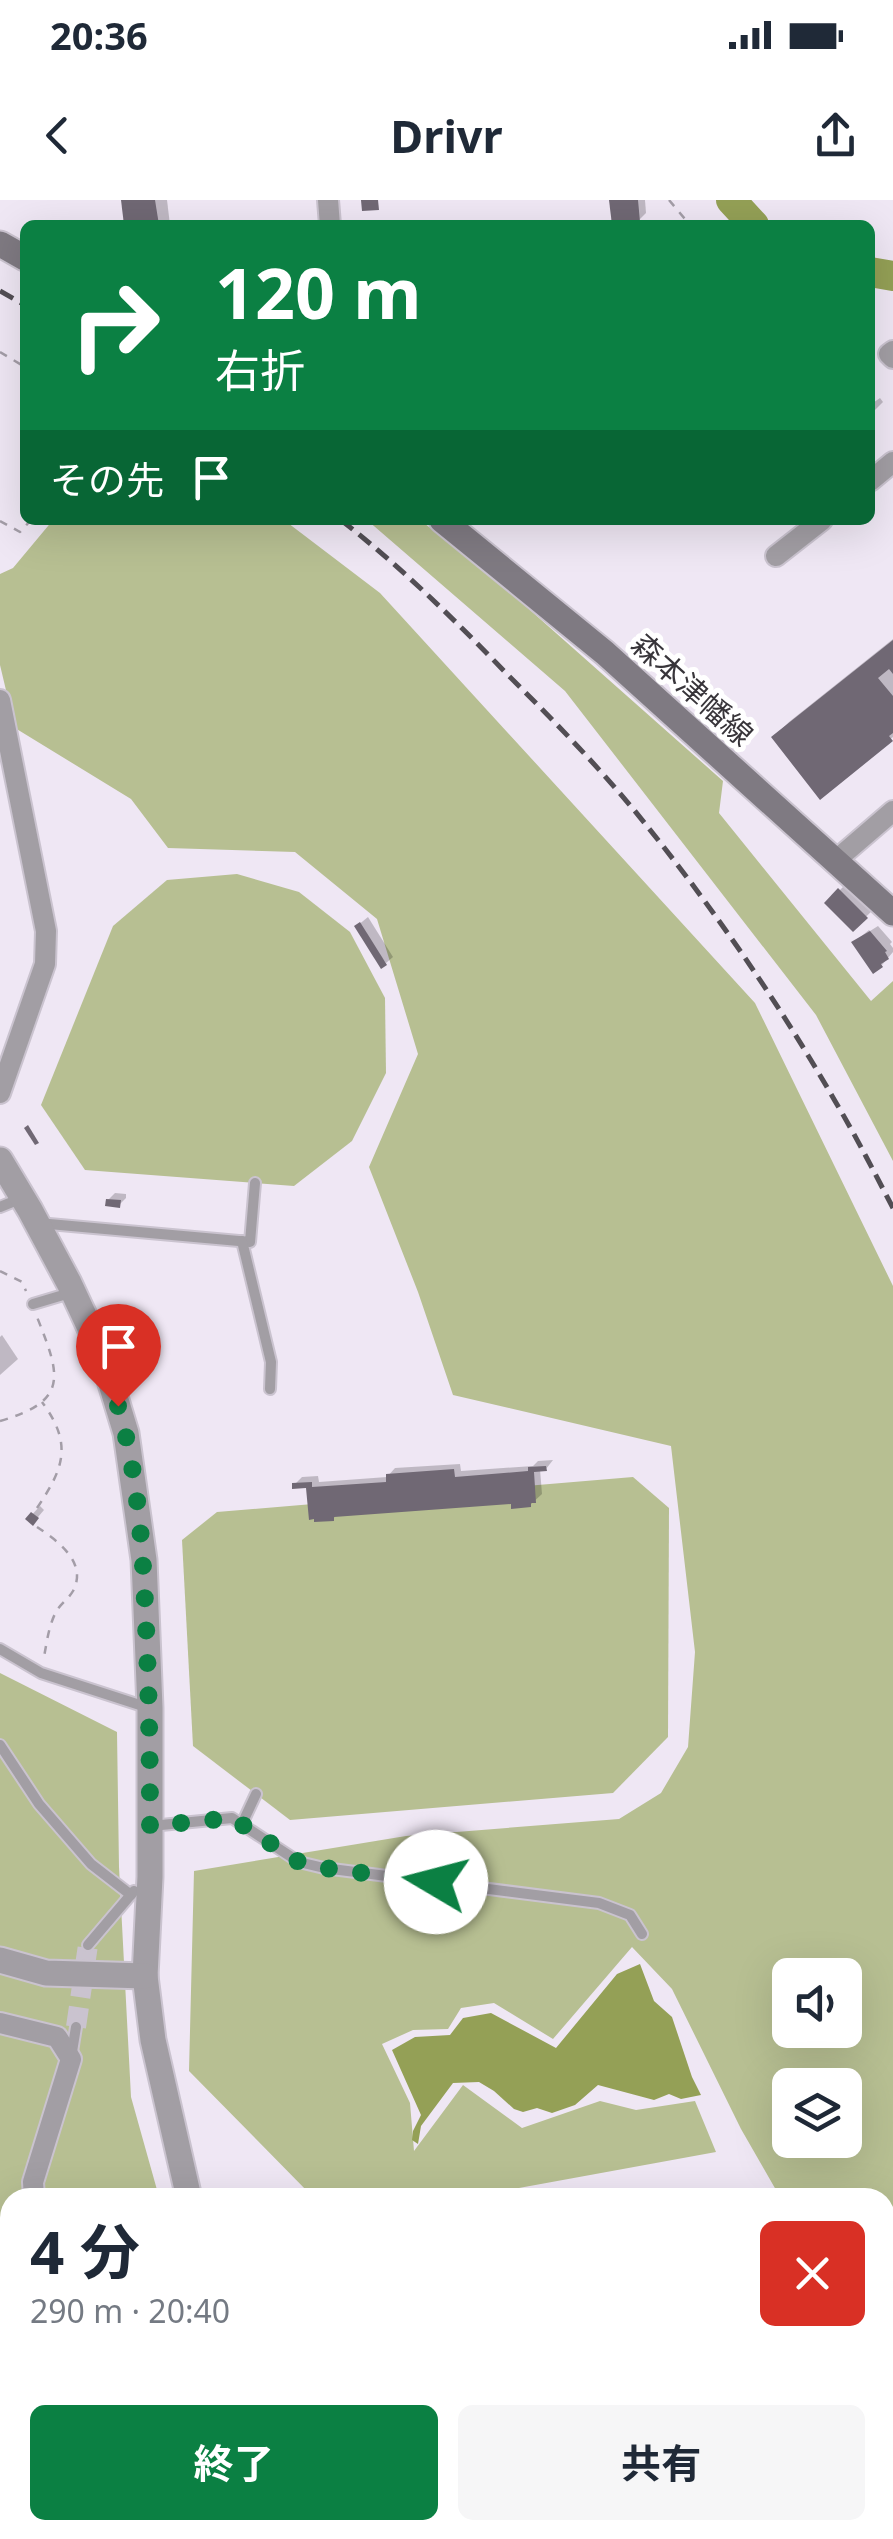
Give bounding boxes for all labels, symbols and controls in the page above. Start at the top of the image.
text: 20:36 [50,9,148,61]
text: Drivr [390,105,503,166]
icon: back [30,108,85,163]
icon: share [808,108,863,163]
text: 120 m [215,244,422,340]
icon: right [50,260,180,390]
text: 右折 [215,339,305,400]
icon: arrive [184,450,239,505]
text: その先 [50,453,164,505]
street label: 森本津幡線 [624,624,762,754]
pin [76,1304,161,1407]
icon: arrive [91,1319,146,1374]
position arrow [384,1830,488,1934]
map controls [772,1958,862,2158]
button: sound [772,1958,862,2048]
button: layers [772,2068,862,2158]
text: 4 分 [30,2210,140,2292]
button: close [760,2221,865,2326]
text: 290 m · 20:40 [30,2289,230,2332]
button: 終了 [30,2405,438,2520]
button: 共有 [458,2405,865,2520]

